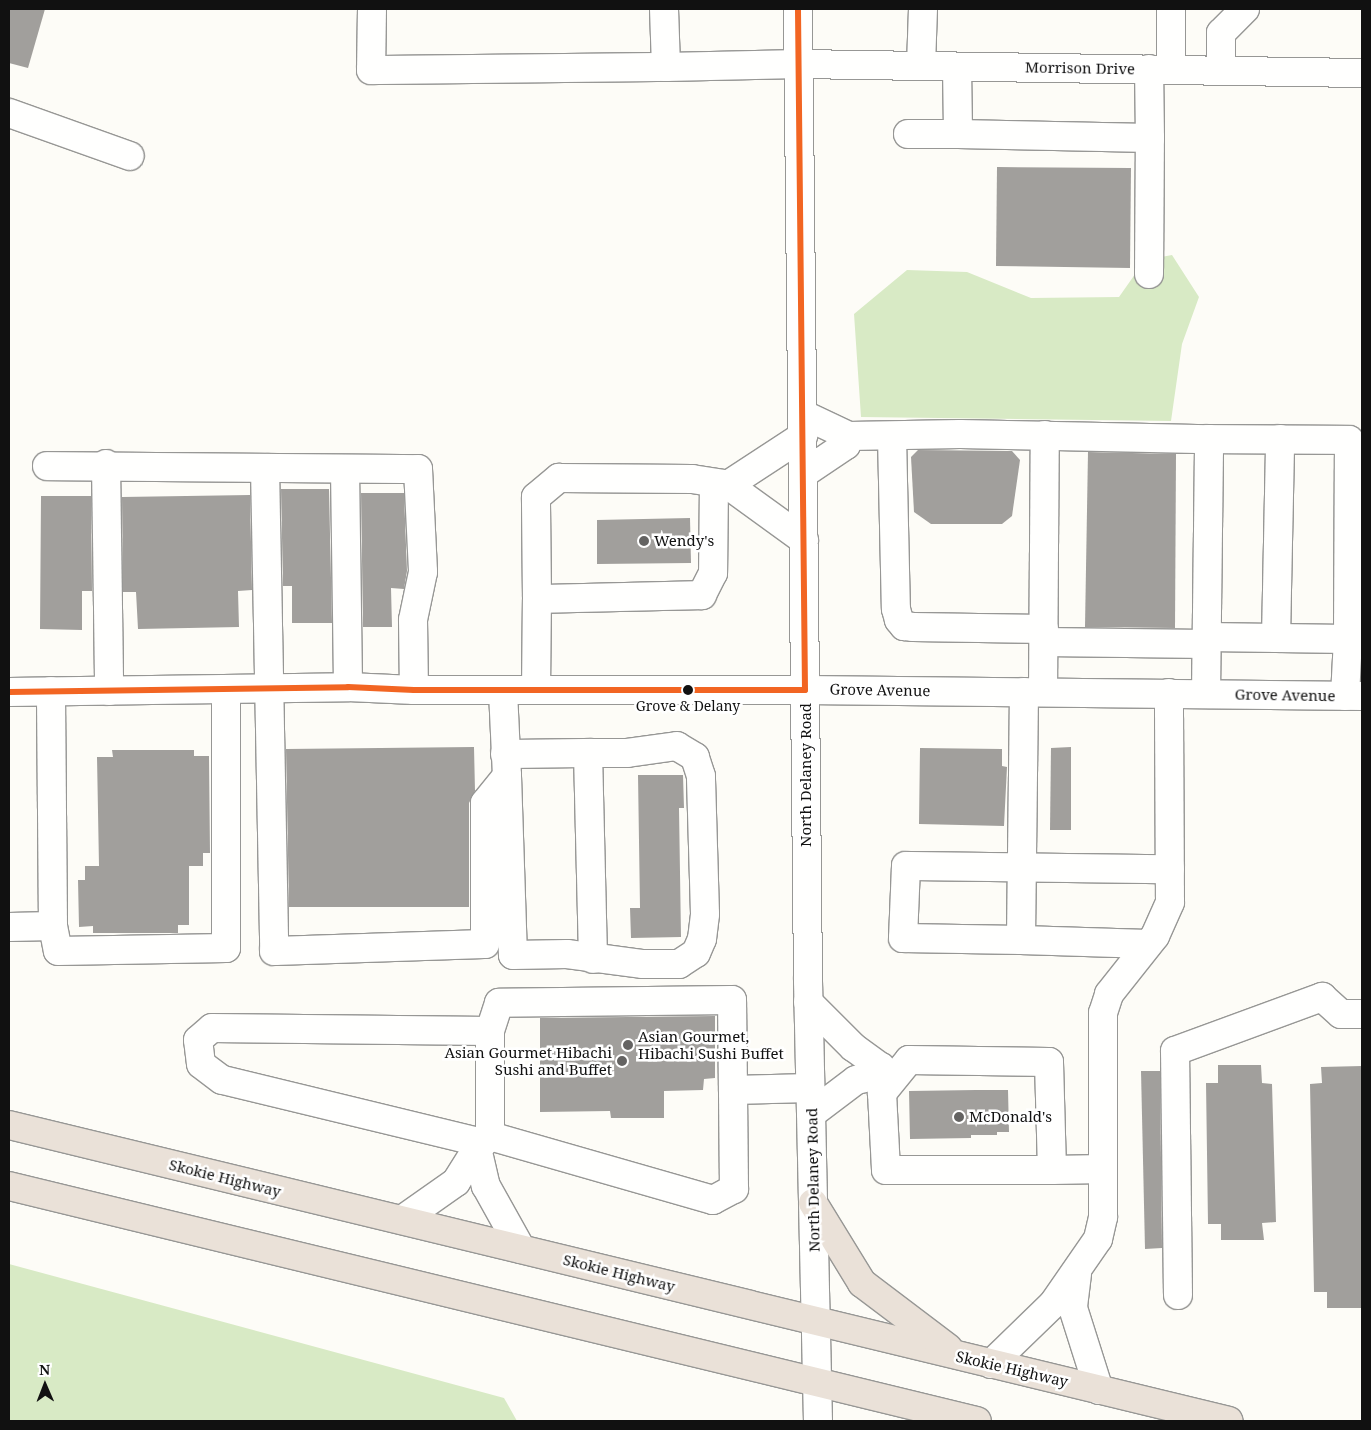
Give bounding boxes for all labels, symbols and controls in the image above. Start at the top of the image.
street label: Morrison Drive [1025,58,1135,78]
place label: Wendy's [654,532,714,550]
marker: Wendy's [638,535,650,547]
street label: Grove Avenue [830,680,930,700]
marker: Grove & Delany [683,685,693,695]
street label: Grove Avenue [1235,685,1335,705]
place label: Grove & Delany [636,698,740,714]
street label: North Delaney Road [797,703,815,847]
place label: Asian Gourmet, Hibachi Sushi Buffet [638,1027,784,1062]
marker: Asian Gourmet, Hibachi Sushi Buffet [622,1039,634,1051]
place label: Asian Gourmet Hibachi Sushi and Buffet [444,1043,612,1078]
marker: Asian Gourmet Hibachi Sushi and Buffet [616,1055,628,1067]
street label: North Delaney Road [803,1108,823,1252]
place label: McDonald's [969,1108,1052,1126]
marker: McDonald's [953,1111,965,1123]
street label: Skokie Highway [167,1155,283,1201]
street label: Skokie Highway [561,1250,677,1296]
street label: Skokie Highway [954,1347,1070,1391]
north arrow [20,1360,70,1410]
text: N [39,1360,50,1379]

